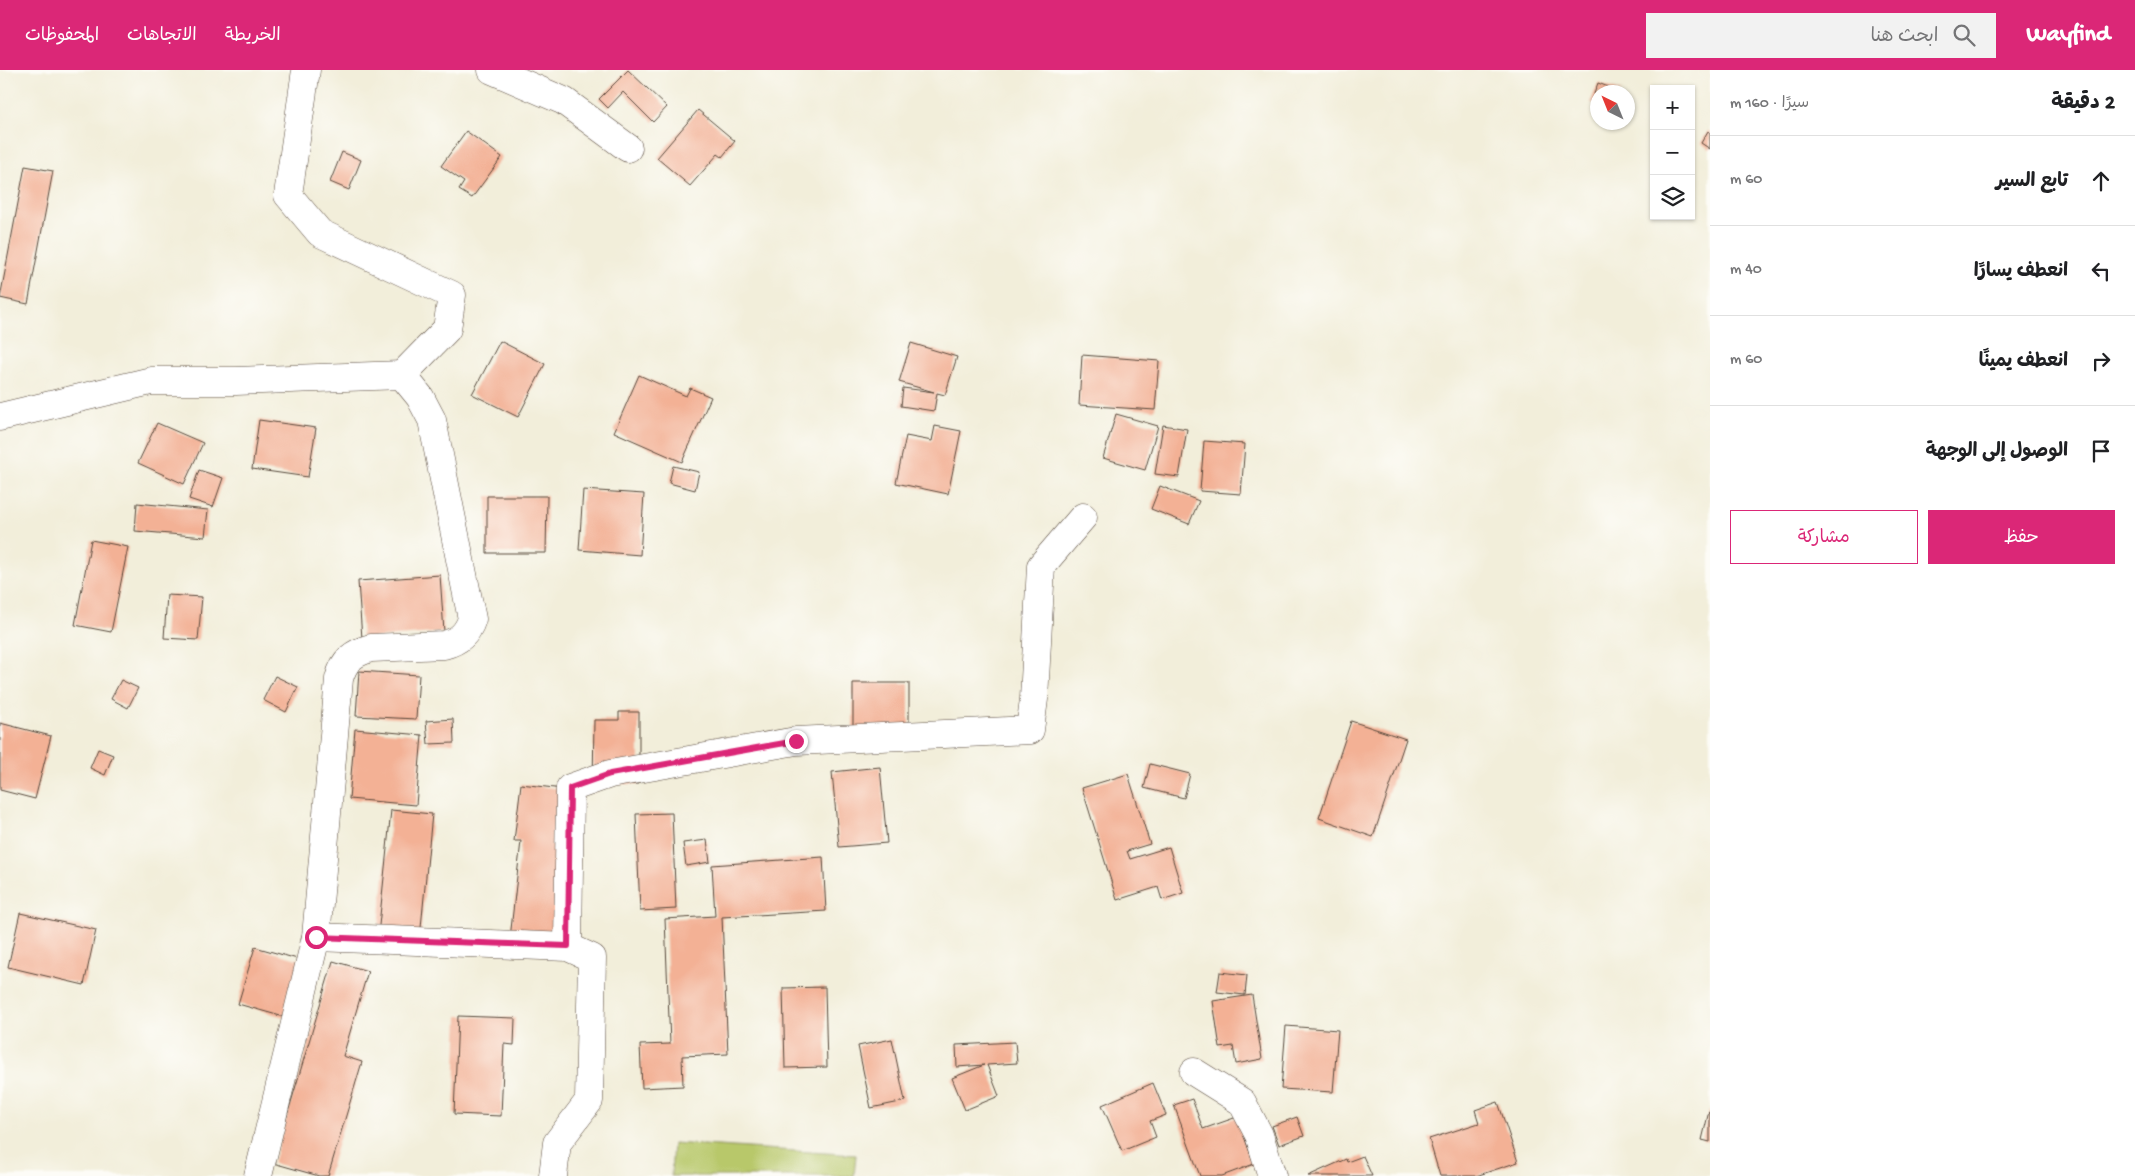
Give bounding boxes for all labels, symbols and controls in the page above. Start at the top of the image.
search box [1646,13,1996,58]
icon: search [1950,21,1978,49]
text: Wayfind [2026,21,2110,50]
text: المحفوظات [25,26,99,47]
text: الاتجاهات [127,26,197,47]
text: الخريطة [225,26,281,47]
text: ابحث هنا [1870,26,1938,49]
north arrow [1590,85,1635,130]
map controls [1650,85,1695,220]
button: + [1650,85,1695,130]
text: 2 دقيقة [2051,92,2115,117]
text: سيرًا · 160 m [1730,95,1809,114]
button: − [1650,130,1695,175]
icon: ahead [2087,167,2115,195]
text: 60 m [1730,171,1762,190]
text: تابع السير [1996,171,2068,194]
button: layers [1650,175,1695,220]
icon: left [2087,257,2115,285]
text: 40 m [1730,261,1762,280]
text: انعطف يسارًا [1974,261,2068,284]
icon: right [2087,347,2115,375]
text: 60 m [1730,351,1762,370]
text: انعطف يمينًا [1979,351,2068,374]
icon: arrive [2087,437,2115,465]
text: الوصول إلى الوجهة [1925,441,2068,464]
button: مشاركة [1730,510,1918,564]
button: حفظ [1928,510,2115,564]
route end [785,730,808,753]
route start [305,926,328,949]

